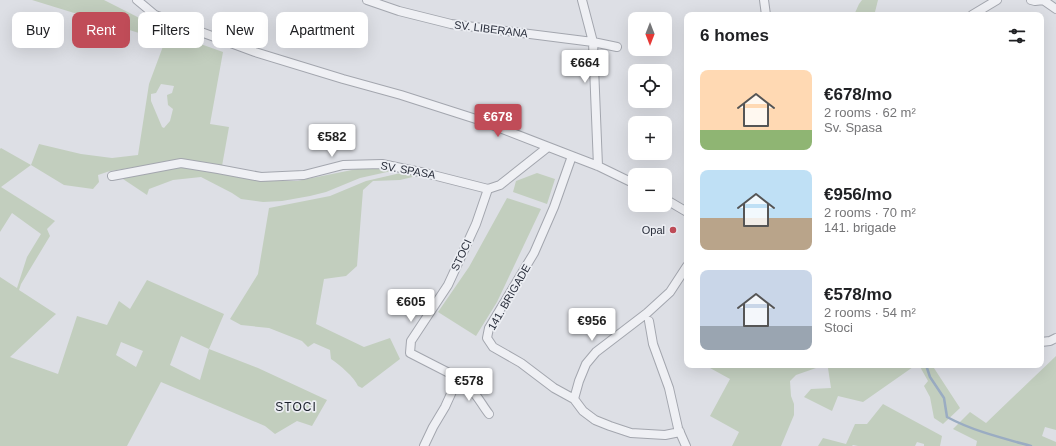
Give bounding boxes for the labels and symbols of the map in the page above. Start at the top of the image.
north arrow [628,12,672,56]
street label: SV. LIBERANA [453,19,529,40]
pin: €664 [561,50,609,84]
pin: €678 [474,104,522,138]
pin: €582 [308,124,356,158]
street label: SV. SPASA [380,159,437,181]
place label: Opal [642,224,665,236]
marker: Opal [668,225,678,235]
street label: STOCI [448,237,474,273]
street label: 141. BRIGADE [485,262,533,332]
pin: €605 [387,289,435,323]
pin: €956 [568,308,616,342]
pin: €578 [445,368,493,402]
district label: STOCI [275,400,317,414]

